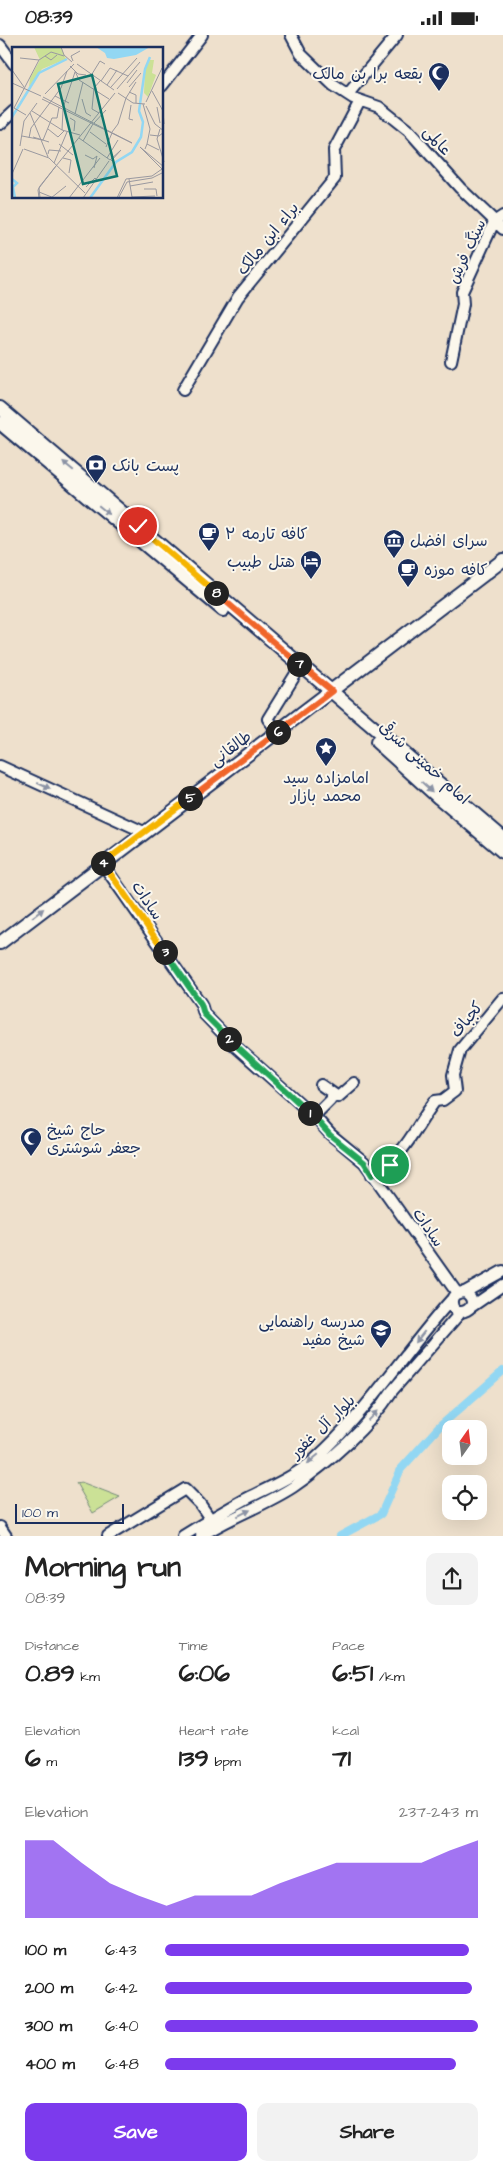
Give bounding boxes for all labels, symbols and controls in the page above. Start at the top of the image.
text: 08:39 [25,4,73,31]
inset map [12,47,164,199]
mosque icon: بقعه برا بن مالک [427,61,451,92]
place label: بقعه برا بن مالک [312,63,423,85]
street label: عالمی [418,121,456,160]
street label: براء ابن مالک [232,198,304,280]
street label: سنگ فرش [442,215,491,287]
bank icon: پست بانک [84,453,108,484]
place label: پست بانک [112,455,179,477]
one-way arrow [62,461,75,472]
one-way arrow [98,505,111,516]
pin [117,505,159,547]
icon: check [124,512,152,540]
cafe icon: کافه تارمه ۲ [197,521,221,552]
place label: کافه تارمه ۲ [225,523,308,545]
museum icon: سرای افضل [382,528,406,559]
place label: سرای افضل [410,530,488,552]
hotel icon: هتل طبیب [299,549,323,580]
place label: هتل طبیب [227,551,295,573]
cafe icon: کافه موزه [396,557,420,588]
place label: کافه موزه [424,559,488,581]
pin: 8 [204,581,228,605]
text: 8 [212,583,221,603]
pin: 7 [286,651,312,677]
text: 7 [295,654,304,674]
street label: امام خمینی شرقی [373,716,475,810]
pin: 6 [266,719,290,745]
text: 6 [274,722,283,742]
street label: طالقانی [205,726,256,772]
place icon: امامزاده سید محمد بازار [314,736,338,767]
place label: امامزاده سید محمد بازار [283,767,369,807]
one-way arrow [421,781,433,793]
one-way arrow [37,783,51,791]
pin: 5 [178,785,202,811]
text: 5 [186,788,195,808]
pin: 4 [90,851,116,875]
text: 4 [99,853,108,873]
street label: سادات [126,877,168,924]
one-way arrow [32,908,45,918]
pin: 3 [152,939,178,965]
text: 3 [162,942,169,962]
street label: کجباف [445,997,488,1042]
pin: 2 [216,1027,242,1051]
text: 2 [225,1029,234,1049]
pin: 1 [298,1101,322,1125]
text: 1 [310,1103,311,1123]
place label: حاج شیخ جعفر شوشتری [47,1119,141,1159]
mosque icon: حاج شیخ جعفر شوشتری [19,1126,43,1157]
pin [369,1144,411,1186]
icon: arrive [376,1151,404,1179]
street label: سادات [407,1204,449,1251]
place label: مدرسه راهنمایی شیخ مفید [259,1311,365,1351]
school or university icon: مدرسه راهنمایی شیخ مفید [369,1318,393,1349]
one-way arrow [414,1330,425,1343]
street label: بلوار آل غفور [284,1390,360,1465]
one-way arrow [367,1410,379,1422]
north arrow [442,1420,488,1465]
map controls [442,1420,487,1520]
one-way arrow [307,1454,320,1465]
button: locate [442,1475,487,1520]
scale bar [15,1501,124,1524]
text: 100 m [22,1503,58,1523]
one-way arrow [237,1509,251,1517]
text: Morning run [25,1548,181,1587]
button: share [426,1553,478,1605]
text: 08:39 [25,1587,65,1609]
text: Distance [25,1636,79,1656]
text: Time [179,1636,208,1656]
text: Pace [332,1636,365,1656]
text: 0.89 [25,1656,75,1691]
text: 6:06 [179,1656,230,1691]
text: 6:51 [332,1656,373,1691]
text: km [75,1667,100,1687]
text: /km [373,1667,405,1687]
text: Elevation [25,1721,80,1741]
text: Heart rate [179,1721,249,1741]
text: kcal [332,1721,359,1741]
text: 6 [25,1741,41,1776]
text: 139 [179,1741,209,1776]
text: 71 [332,1741,351,1776]
text: m [41,1752,57,1772]
text: bpm [209,1752,241,1772]
text: Elevation [25,1801,88,1823]
text: 237–243 m [399,1801,478,1823]
text: 100 m [25,1939,66,1961]
text: 6:43 [105,1939,137,1961]
text: 200 m [25,1977,73,1999]
text: 6:42 [105,1977,138,1999]
text: 300 m [25,2015,72,2037]
text: 6:40 [105,2015,139,2037]
text: 400 m [25,2053,75,2075]
text: 6:48 [105,2053,139,2075]
button: Save [25,2103,247,2161]
button: Share [257,2103,478,2161]

